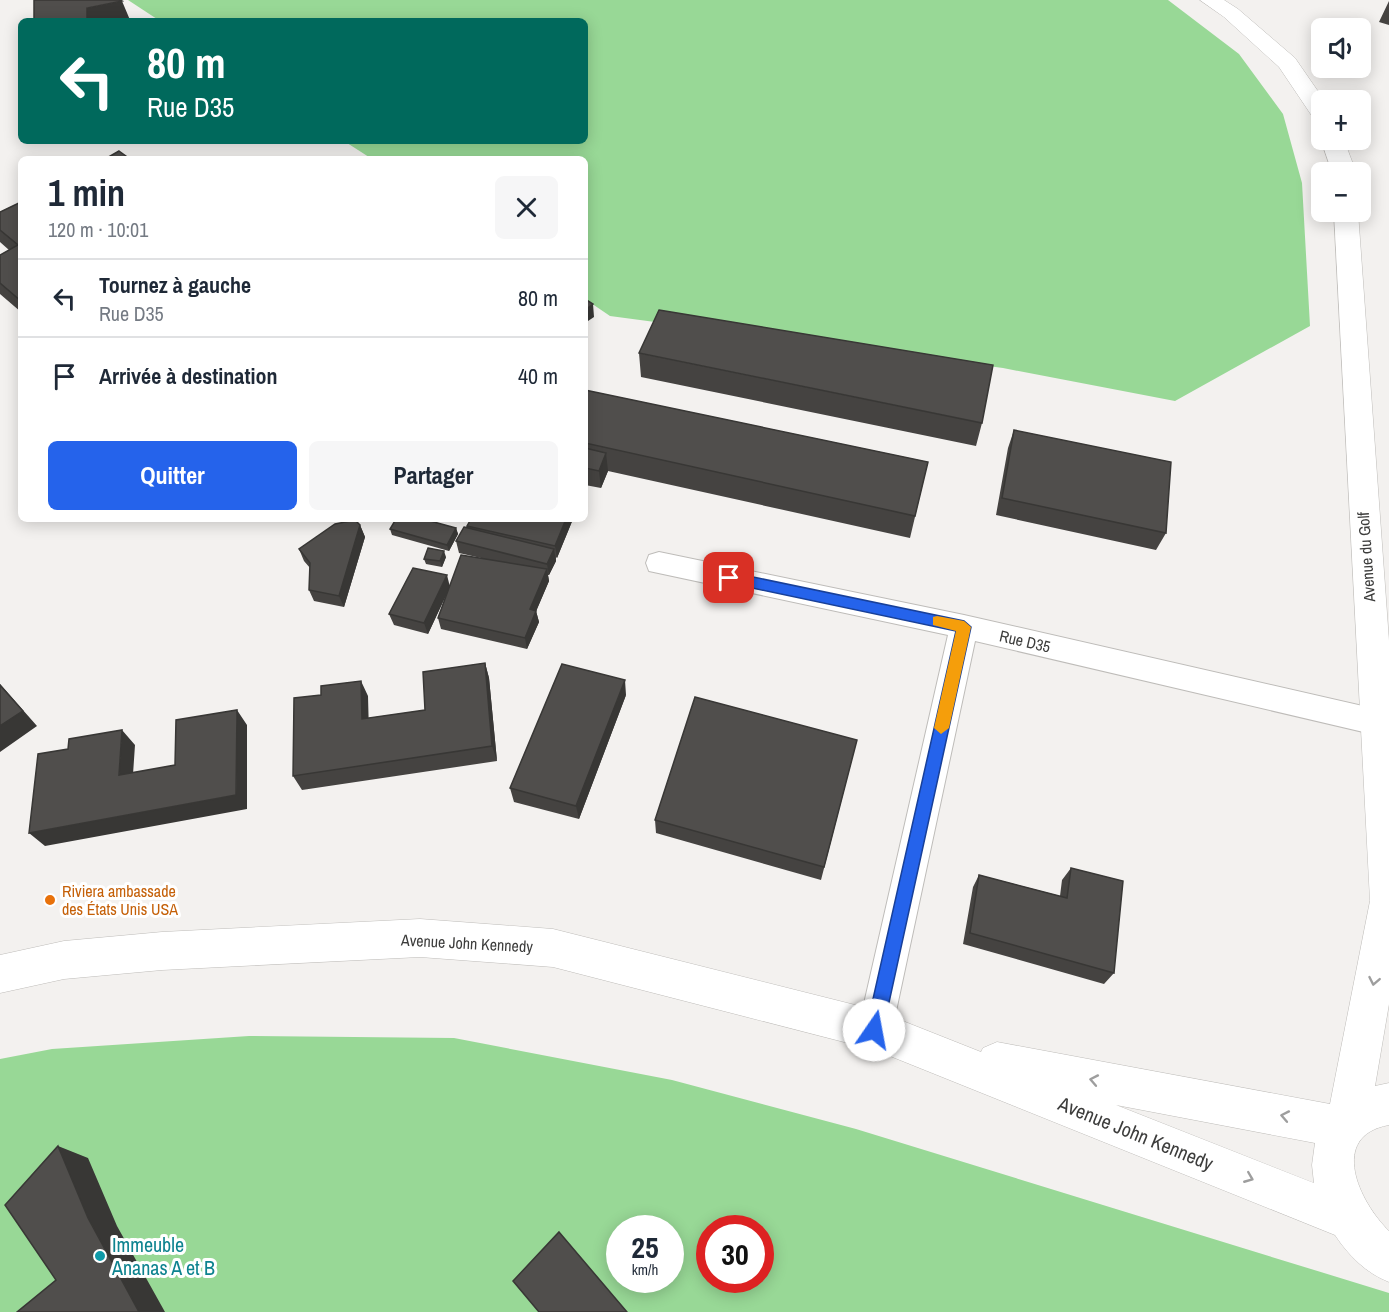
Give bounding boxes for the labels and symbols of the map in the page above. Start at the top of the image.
street label: Avenue du Golf [1352,511,1380,604]
pin [703,552,754,603]
street label: Rue D35 [997,624,1053,658]
place label: Riviera ambassade des États Unis USA [62,880,178,920]
marker: Riviera ambassade des États Unis USA [43,893,57,907]
street label: Avenue John Kennedy [400,929,534,957]
one-way arrow [1368,976,1381,986]
position arrow [842,998,906,1062]
one-way arrow [1089,1074,1099,1087]
street label: Avenue John Kennedy [1054,1089,1218,1177]
one-way arrow [1280,1110,1290,1123]
one-way arrow [1243,1171,1254,1184]
speed limit sign: 30 [696,1215,774,1293]
place label: Immeuble Ananas A et B [111,1231,215,1281]
marker: Immeuble Ananas A et B [93,1249,107,1263]

